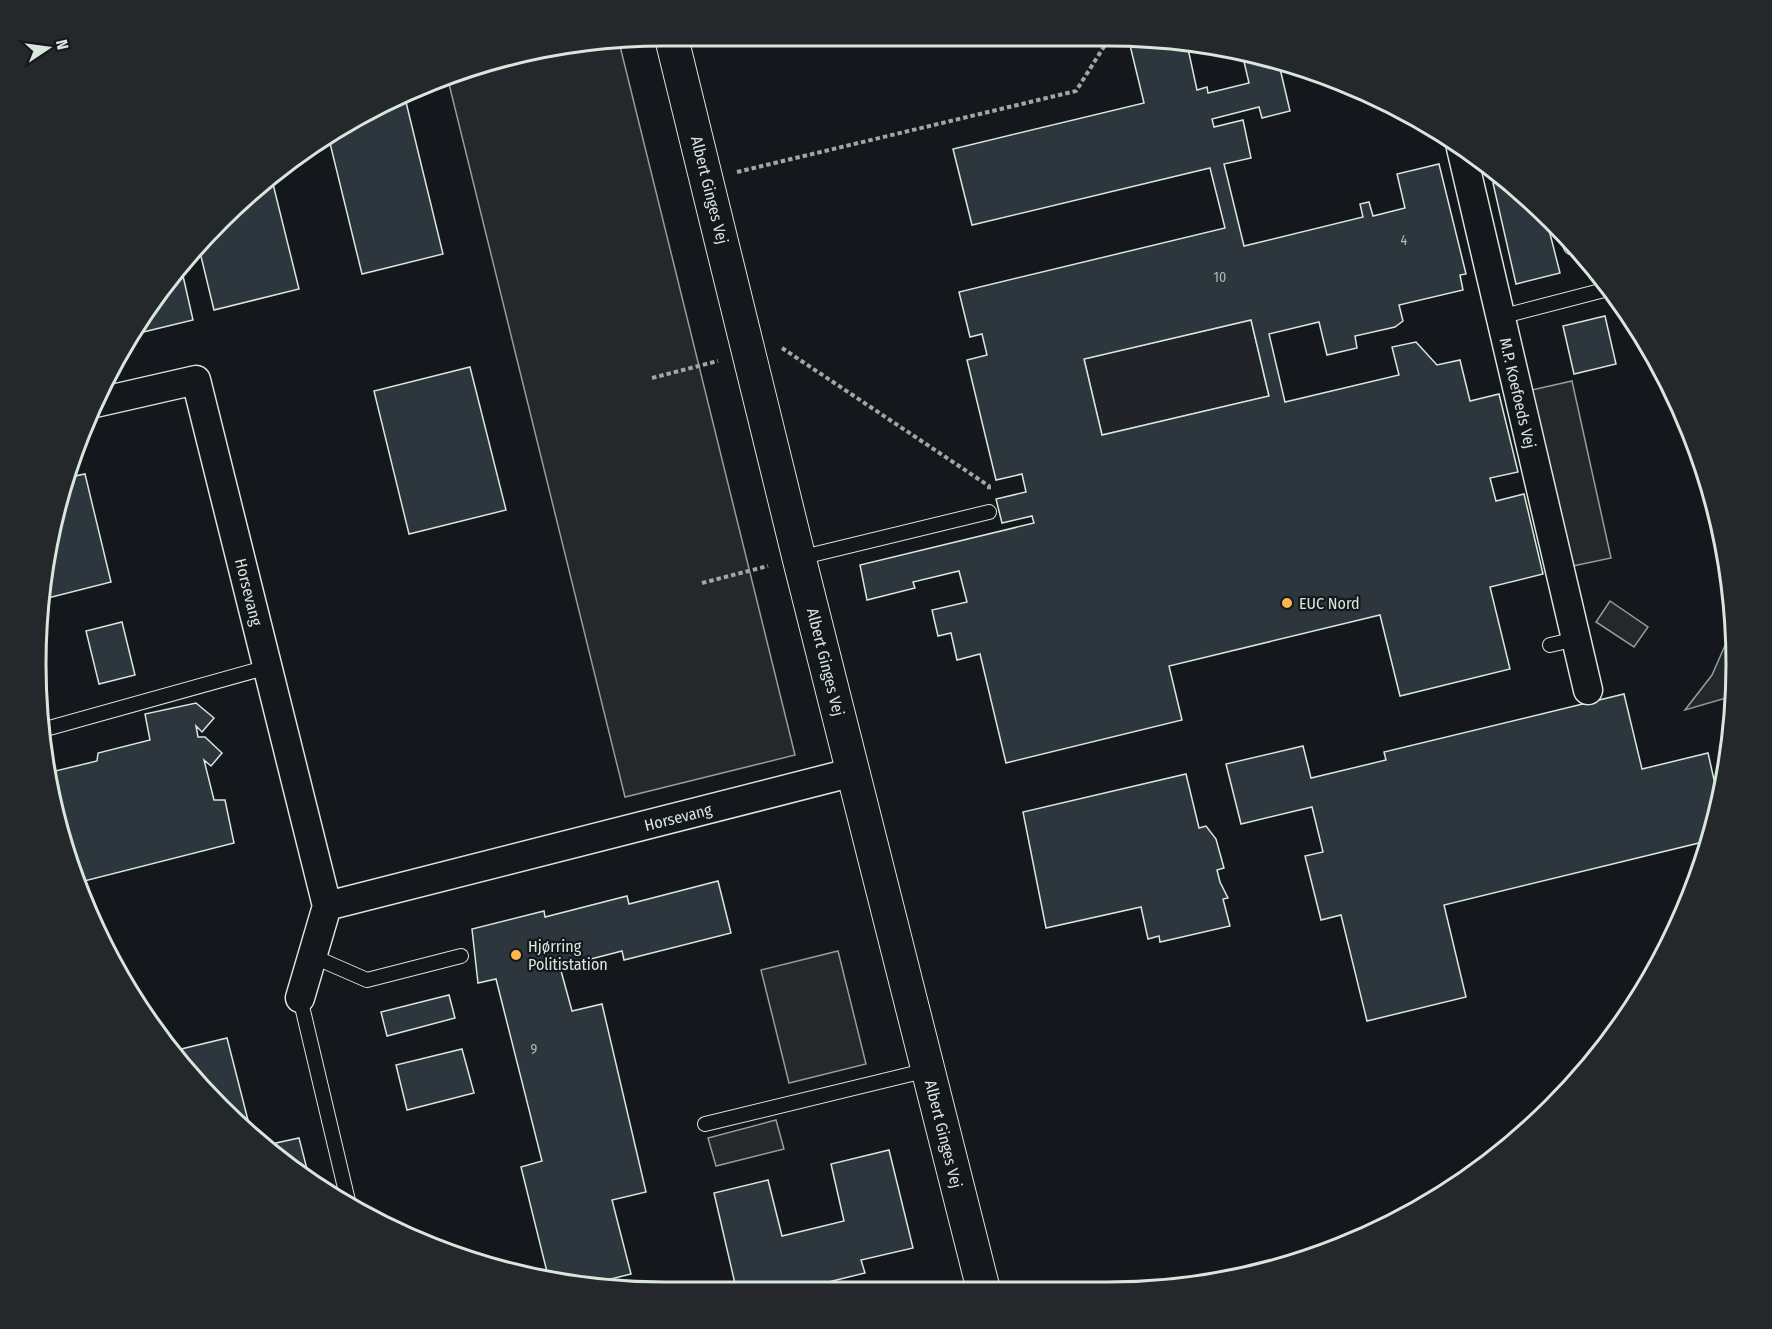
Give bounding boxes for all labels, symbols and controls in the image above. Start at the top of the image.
north arrow [18,18,78,78]
text: N [52,38,72,52]
street label: Albert Ginges Vej [687,134,732,246]
house number: 4 [1401,232,1408,249]
house number: 10 [1214,269,1226,286]
street label: M.P. Koefoeds Vej [1496,336,1539,450]
street label: Horsevang [231,556,266,628]
place label: EUC Nord [1299,594,1360,613]
marker: EUC Nord [1280,596,1294,610]
street label: Albert Ginges Vej [803,606,848,718]
street label: Horsevang [642,800,714,835]
place label: Hjørring Politistation [528,937,608,974]
marker: Hjørring Politistation [509,948,523,962]
house number: 9 [531,1041,538,1058]
street label: Albert Ginges Vej [921,1078,966,1190]

